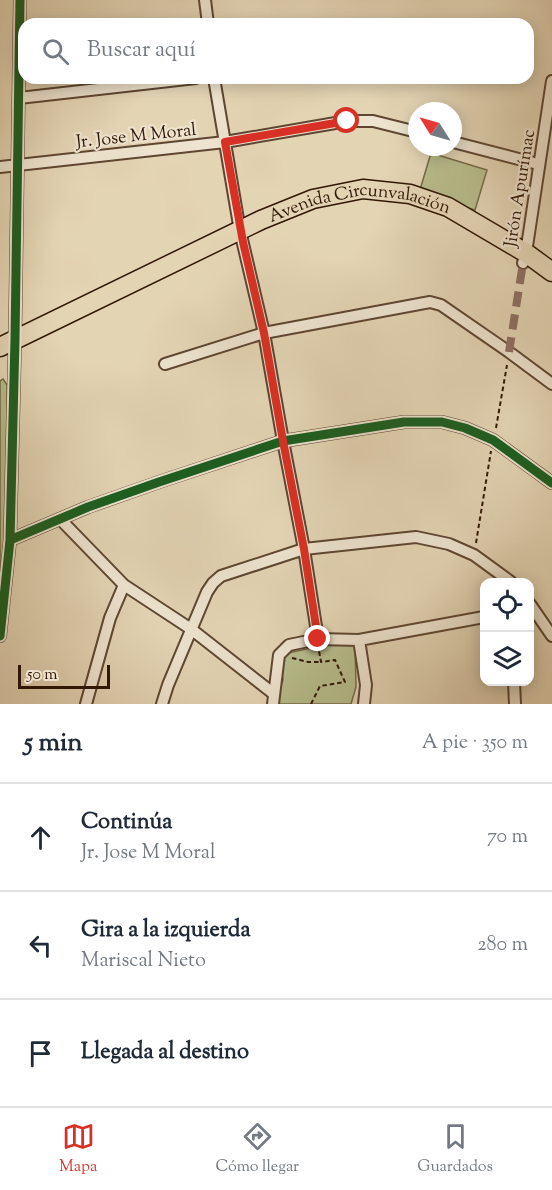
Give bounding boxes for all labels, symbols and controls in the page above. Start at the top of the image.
search box [18,18,534,84]
icon: search [39,35,72,68]
text: Buscar aquí [87,35,196,67]
north arrow [408,102,462,156]
route start [333,107,359,133]
street label: Jr. Jose M Moral [74,118,198,156]
street label: Jirón Apurímac [499,127,543,250]
street label: Avenida Circunvalación [265,178,454,231]
map controls [480,578,534,686]
button: locate [480,578,534,632]
route end [304,625,330,651]
button: layers [480,632,534,686]
scale bar [18,662,110,690]
text: 50 m [27,664,58,687]
text: 5 min [24,725,83,762]
text: A pie · 350 m [422,729,528,758]
text: Continúa [81,807,172,839]
icon: ahead [24,821,57,854]
text: 70 m [487,823,528,852]
text: Jr. Jose M Moral [81,839,216,868]
text: Gira a la izquierda [81,915,251,947]
icon: left [24,929,57,962]
text: 280 m [477,931,528,960]
text: Mariscal Nieto [81,947,206,976]
icon: arrive [24,1037,57,1070]
text: Llegada al destino [81,1037,249,1069]
tab: Mapa [59,1120,97,1179]
tab: Cómo llegar [215,1120,299,1179]
tab: Guardados [417,1120,493,1179]

